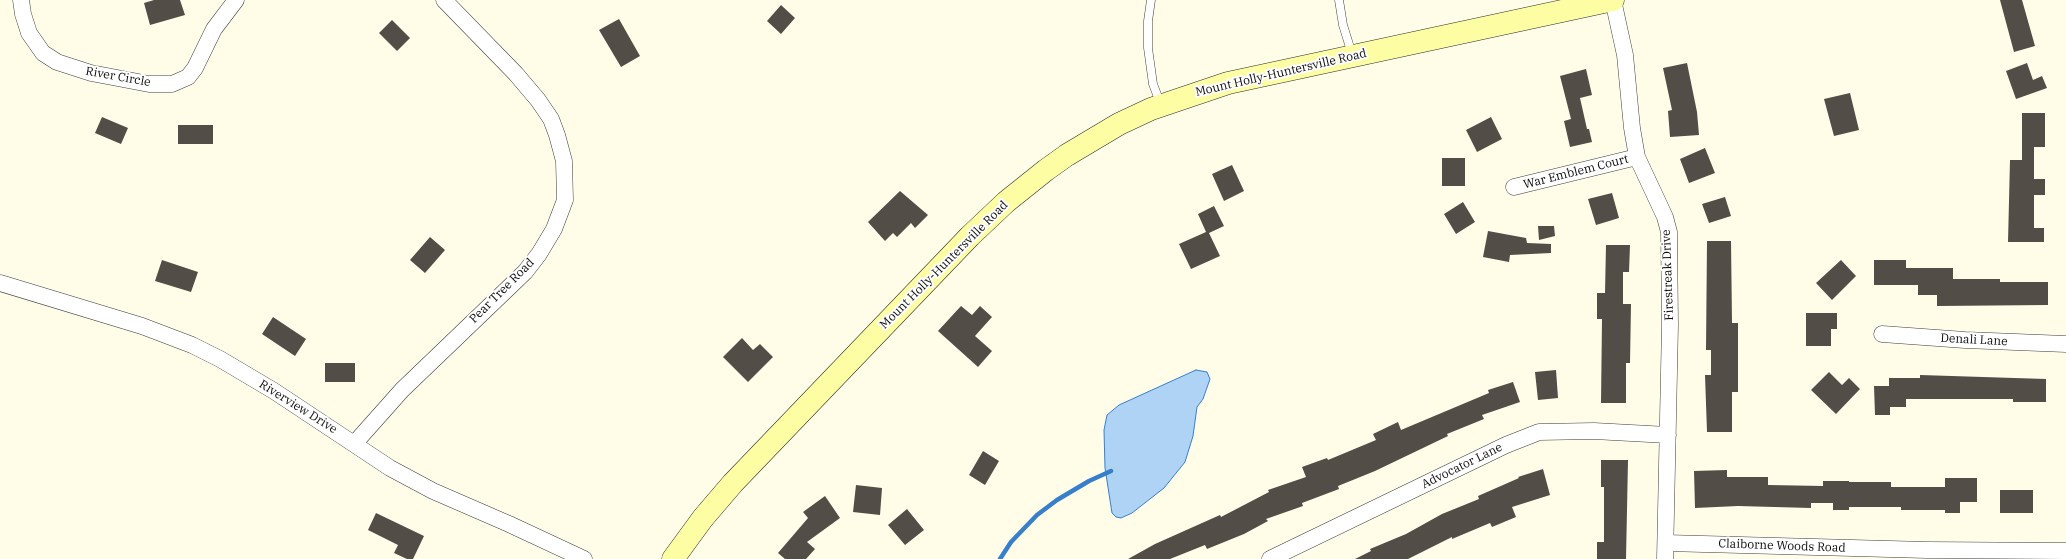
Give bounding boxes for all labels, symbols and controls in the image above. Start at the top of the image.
street label: Mount Holly-Huntersville Road [1194,46,1368,100]
street label: River Circle [84,64,152,90]
street label: War Emblem Court [1522,152,1630,192]
street label: Mount Holly-Huntersville Road [877,198,1011,332]
street label: Firestreak Drive [1659,229,1677,321]
street label: Pear Tree Road [467,256,537,326]
street label: Denali Lane [1940,331,2008,349]
street label: Riverview Drive [256,377,340,437]
street label: Advocator Lane [1419,440,1505,492]
street label: Claiborne Woods Road [1718,537,1846,555]

